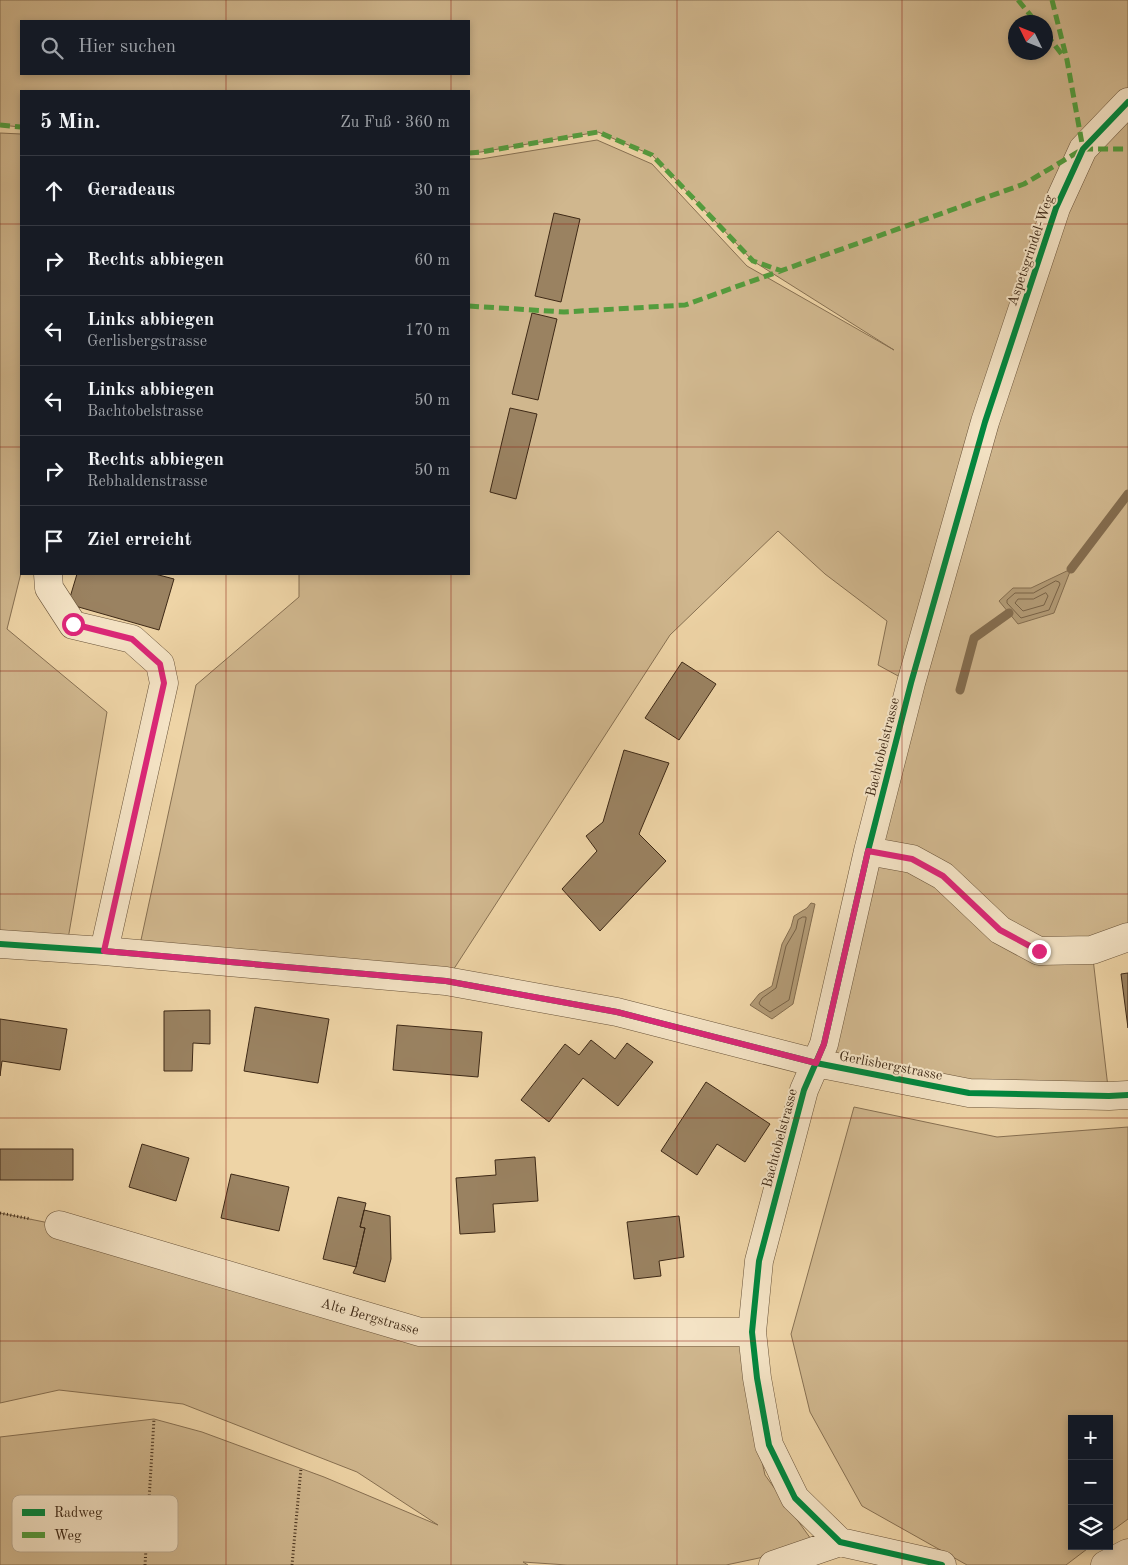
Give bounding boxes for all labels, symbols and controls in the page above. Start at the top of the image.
north arrow [1008,15,1053,60]
search box [20,20,470,75]
icon: search [38,34,66,62]
text: Hier suchen [78,38,176,57]
text: 5 Min. [40,112,101,133]
text: Zu Fuß · 360 m [340,115,450,131]
icon: ahead [40,177,68,205]
text: Geradeaus [87,181,175,200]
text: 30 m [414,183,450,199]
street label: Aspetsgrindel-Weg [1005,193,1057,308]
icon: right [40,247,68,275]
text: Rechts abbiegen [87,251,224,270]
text: 60 m [414,253,450,269]
text: Links abbiegen [87,311,214,330]
icon: left [40,317,68,345]
text: 170 m [405,323,450,339]
text: Gerlisbergstrasse [87,334,207,350]
text: Links abbiegen [87,381,214,400]
icon: left [40,387,68,415]
text: 50 m [414,393,450,409]
text: Bachtobelstrasse [87,404,203,420]
text: Rechts abbiegen [87,451,224,470]
icon: right [40,457,68,485]
text: 50 m [414,463,450,479]
text: Rebhaldenstrasse [87,474,208,490]
icon: arrive [40,527,68,555]
text: Ziel erreicht [87,531,192,550]
route start [62,613,85,636]
street label: Bachtobelstrasse [864,696,902,798]
route end [1028,940,1051,963]
street label: Gerlisbergstrasse [838,1049,944,1083]
street label: Bachtobelstrasse [760,1087,800,1189]
street label: Alte Bergstrasse [319,1296,420,1338]
map controls [1068,1415,1113,1550]
button: + [1068,1415,1113,1460]
button: − [1068,1460,1113,1505]
legend [12,1495,178,1552]
button: layers [1068,1505,1113,1550]
text: Radweg [54,1506,103,1520]
text: Weg [54,1529,82,1543]

